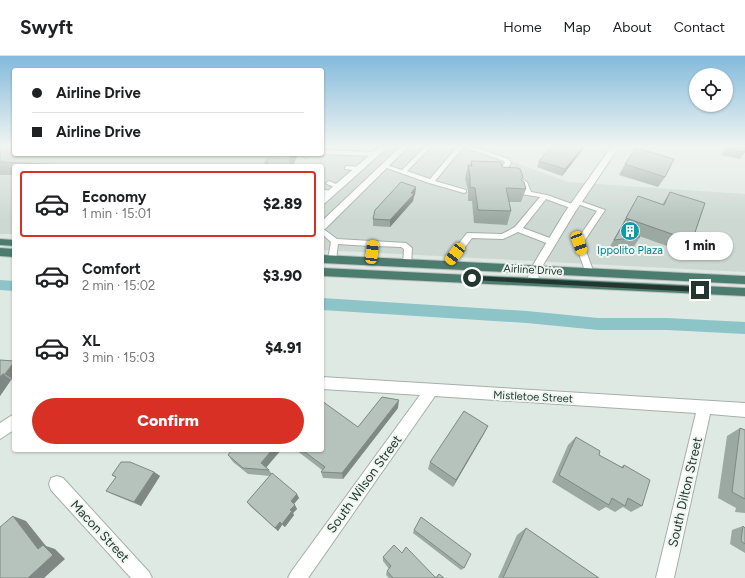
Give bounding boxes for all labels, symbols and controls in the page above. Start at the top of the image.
text: Swyft [20,16,73,39]
text: Home [503,19,542,36]
text: Map [564,19,591,36]
text: About [613,19,652,36]
text: Contact [674,19,725,36]
map controls [689,68,733,112]
button: locate [689,68,733,112]
text: Airline Drive [56,84,141,102]
text: Airline Drive [56,123,141,141]
icon: car [34,186,70,222]
text: Economy [82,188,147,206]
text: $2.89 [263,195,302,213]
text: 1 min · 15:01 [82,206,151,221]
building icon: Ippolito Plaza [619,220,641,242]
car [569,230,589,256]
callout: 1 min [667,232,733,260]
text: 1 min [684,238,716,253]
car [365,239,379,265]
car [443,241,467,267]
place label: Ippolito Plaza [597,244,663,257]
icon: car [34,258,70,294]
text: Comfort [82,260,141,278]
street label: Airline Drive [503,262,563,278]
text: $3.90 [263,267,302,285]
route start [463,269,481,287]
text: 2 min · 15:02 [82,278,155,293]
route end [691,281,709,299]
icon: car [34,330,70,366]
text: XL [82,332,100,350]
text: $4.91 [265,339,302,357]
text: 3 min · 15:03 [82,350,155,365]
street label: Mistletoe Street [493,388,573,406]
button: Confirm [32,398,304,444]
street label: South Wilson Street [324,432,404,536]
street label: South Dilton Street [665,436,705,548]
street label: Macon Street [68,497,133,565]

